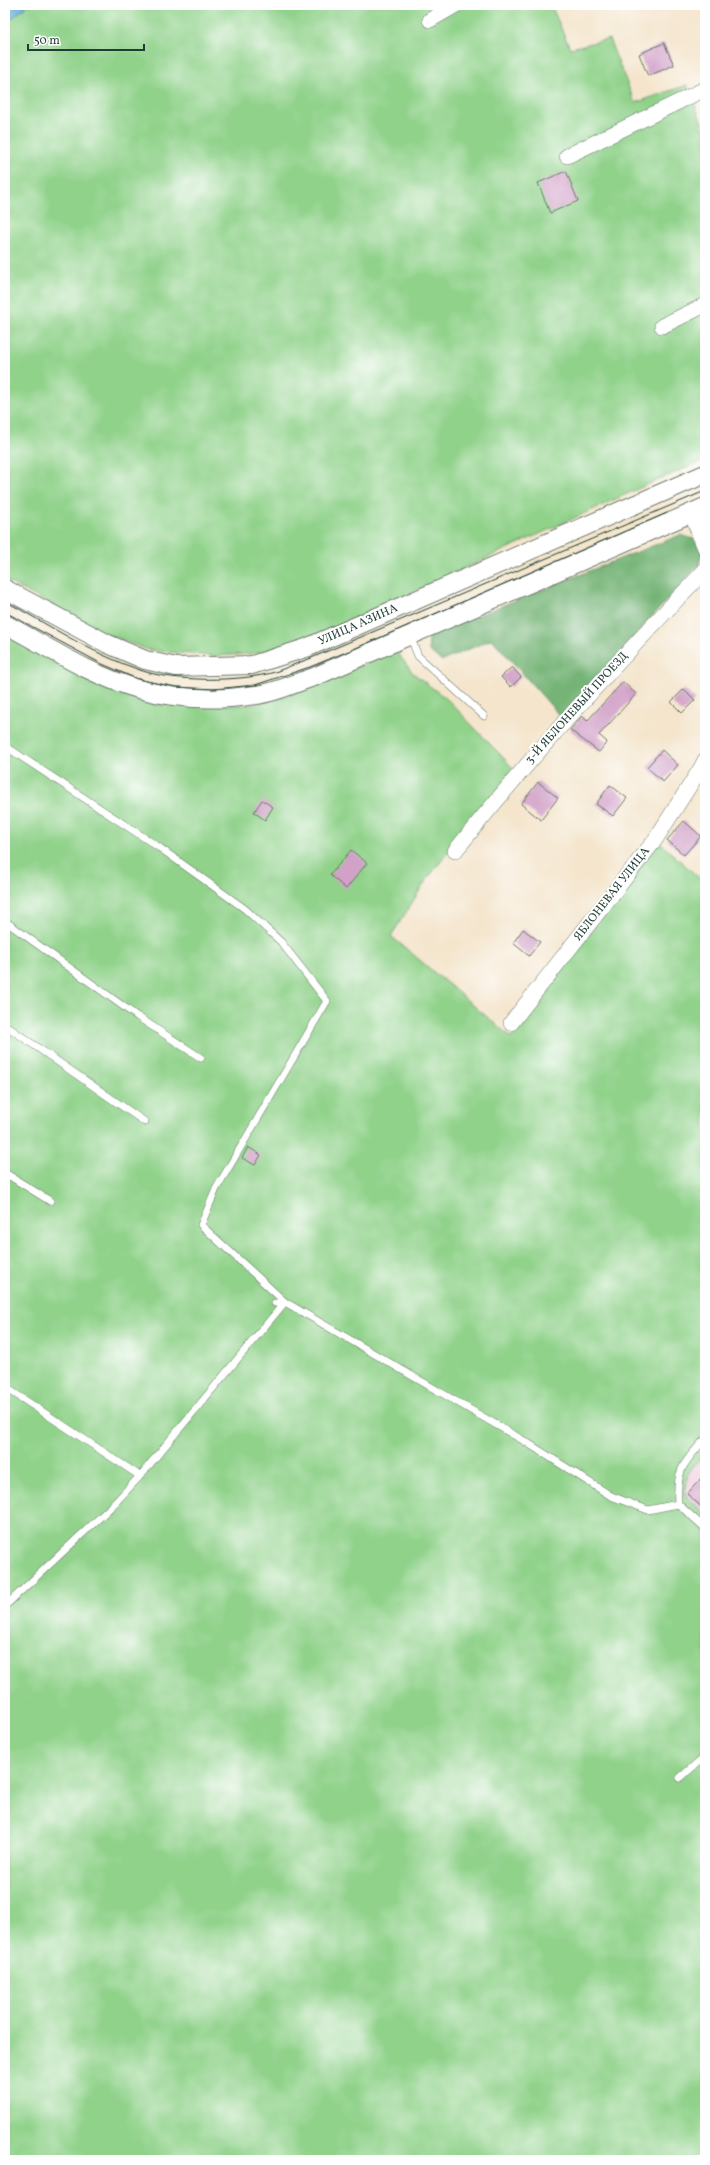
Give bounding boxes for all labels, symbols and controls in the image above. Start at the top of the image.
scale bar [28,26,144,52]
text: 50 m [34,33,60,49]
street label: УЛИЦА АЗИНА [316,600,401,650]
street label: 3-Й ЯБЛОНЕВЫЙ ПРОЕЗД [521,647,632,768]
street label: ЯБЛОНЕВАЯ УЛИЦА [570,843,654,944]

